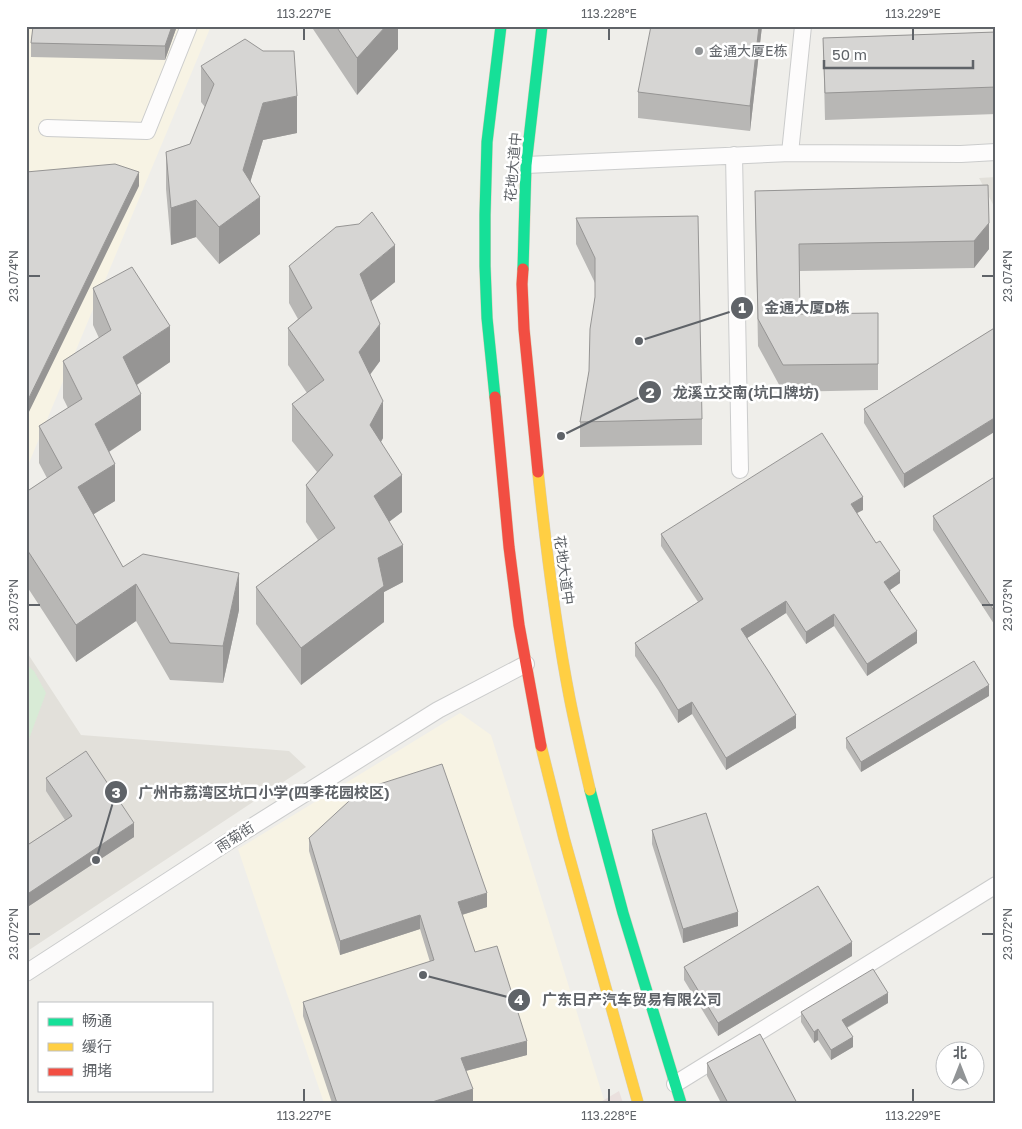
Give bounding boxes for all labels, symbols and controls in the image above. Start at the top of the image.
text: 113.227°E [277,6,331,21]
text: 113.228°E [581,6,637,21]
text: 113.229°E [885,6,941,21]
scale bar [824,38,973,70]
place label: 金通大厦E栋 [709,42,788,59]
marker: 金通大厦E栋 [693,45,705,57]
text: 50 m [832,45,867,63]
street label: 花地大道中 [501,131,524,203]
text: 23.074°N [6,250,21,302]
text: 23.074°N [1000,250,1015,302]
callout: 金通大厦D栋 [729,293,860,323]
text: 1 [738,298,746,316]
text: 金通大厦D栋 [764,298,850,316]
callout: 龙溪立交南(坑口牌坊) [638,377,829,407]
text: 2 [645,383,655,401]
text: 龙溪立交南(坑口牌坊) [673,383,819,401]
street label: 花地大道中 [551,534,578,606]
text: 23.073°N [6,579,21,631]
text: 23.073°N [1000,579,1015,631]
callout: 广州市荔湾区坑口小学(四季花园校区) [103,777,400,807]
text: 3 [111,783,121,801]
text: 广州市荔湾区坑口小学(四季花园校区) [138,783,390,801]
street label: 雨菊街 [212,818,257,855]
text: 23.072°N [6,908,21,960]
text: 23.072°N [1000,908,1015,960]
callout: 广东日产汽车贸易有限公司 [507,985,732,1015]
text: 4 [514,990,524,1008]
text: 广东日产汽车贸易有限公司 [542,990,722,1008]
legend [38,1002,212,1092]
text: 畅通 [82,1011,112,1029]
text: 缓行 [82,1037,112,1055]
north arrow [934,1042,984,1092]
text: 北 [953,1044,967,1061]
text: 拥堵 [82,1061,112,1079]
text: 113.227°E [277,1108,331,1123]
text: 113.228°E [581,1108,637,1123]
text: 113.229°E [885,1108,941,1123]

